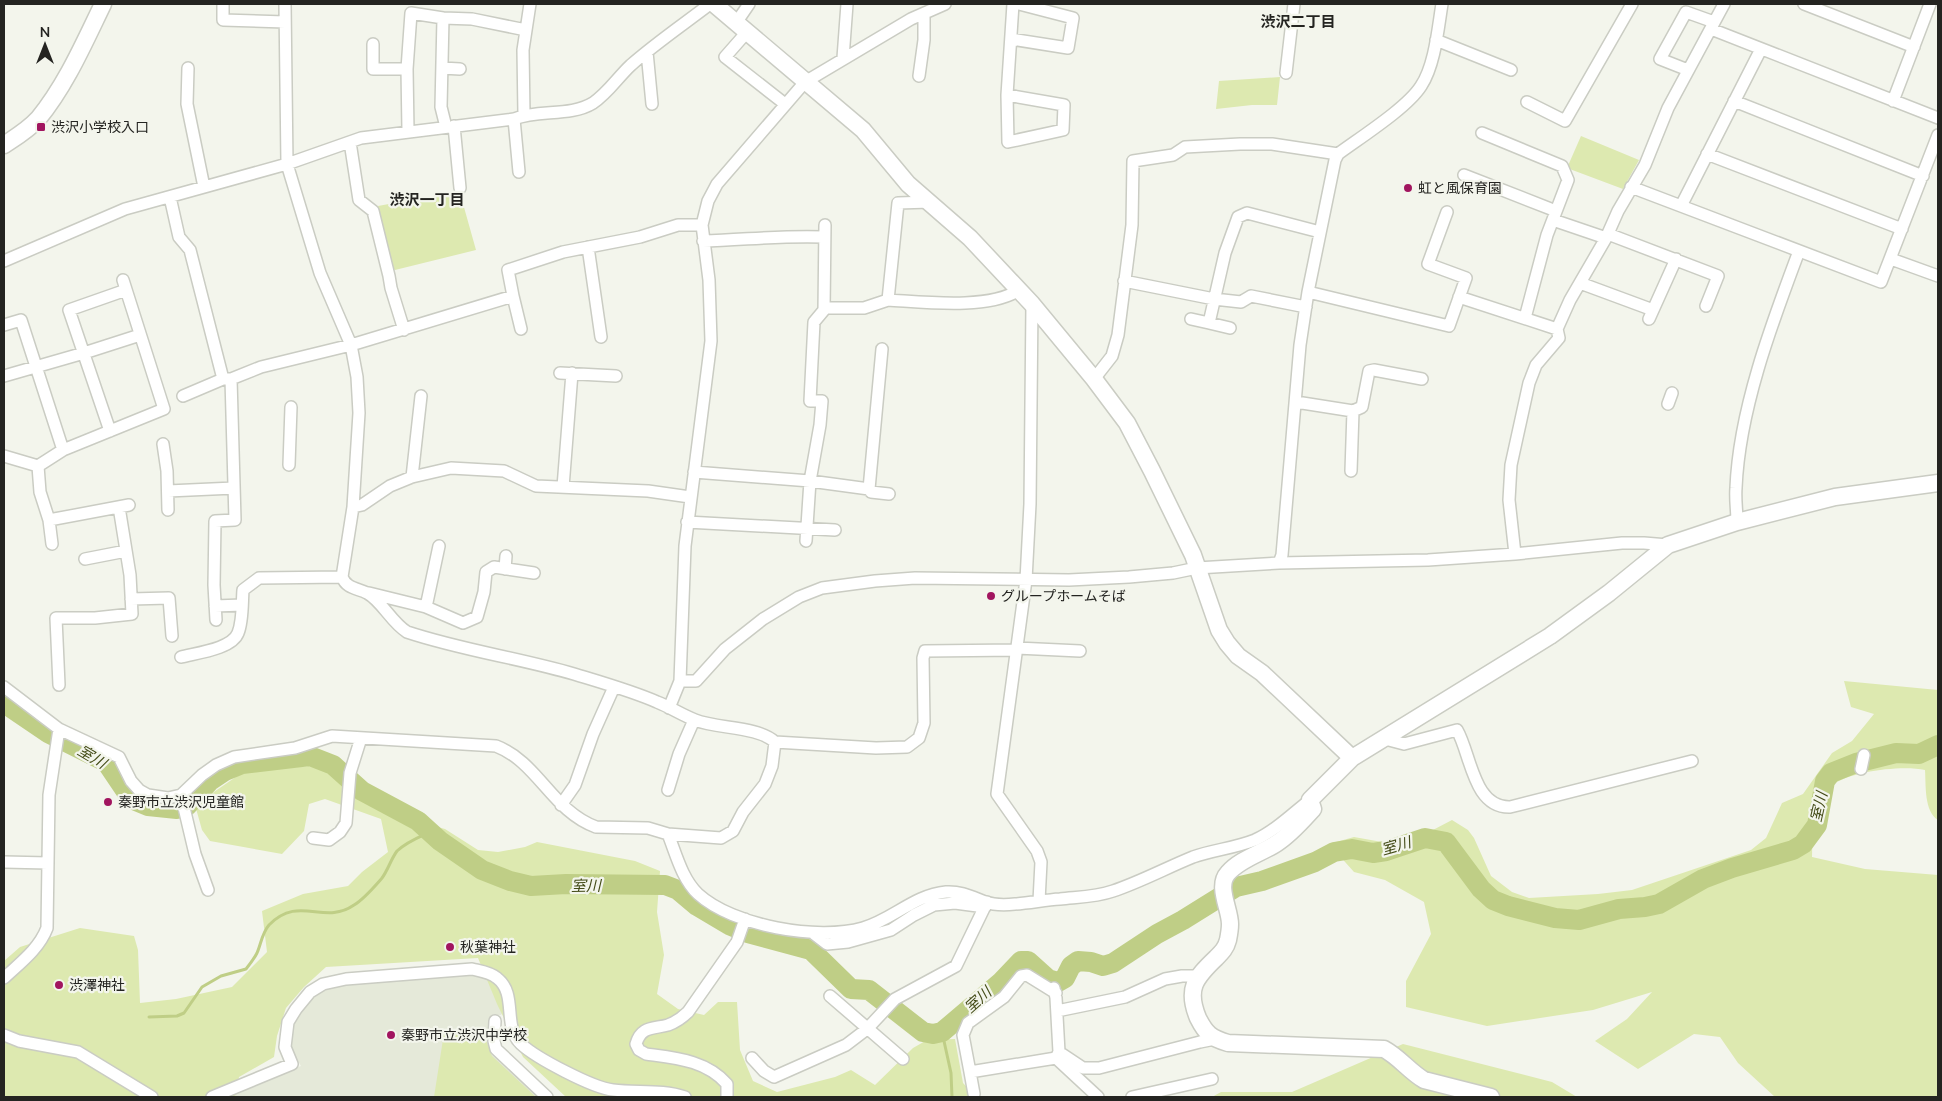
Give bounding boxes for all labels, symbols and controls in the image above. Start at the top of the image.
district label: 渋沢二丁目 [1260,12,1336,32]
north arrow [20,20,70,70]
text: N [40,23,50,42]
place label: 渋沢小学校入口 [51,118,149,137]
marker: 渋沢小学校入口 [35,121,47,133]
place label: 虹と風保育園 [1418,179,1502,198]
marker: 虹と風保育園 [1402,182,1414,194]
district label: 渋沢一丁目 [389,190,465,210]
place label: グループホームそば [1001,587,1126,606]
marker: グループホームそば [985,590,997,602]
water label: 室川 [74,741,112,774]
water label: 室川 [1806,788,1833,824]
place label: 秦野市立渋沢児童館 [118,793,244,812]
marker: 秦野市立渋沢児童館 [102,796,114,808]
water label: 室川 [1379,832,1415,860]
water label: 室川 [571,876,603,896]
place label: 秋葉神社 [460,938,516,957]
marker: 秋葉神社 [444,941,456,953]
place label: 渋澤神社 [69,976,125,995]
marker: 渋澤神社 [53,979,65,991]
water label: 室川 [960,981,997,1017]
place label: 秦野市立渋沢中学校 [401,1026,527,1045]
marker: 秦野市立渋沢中学校 [385,1029,397,1041]

